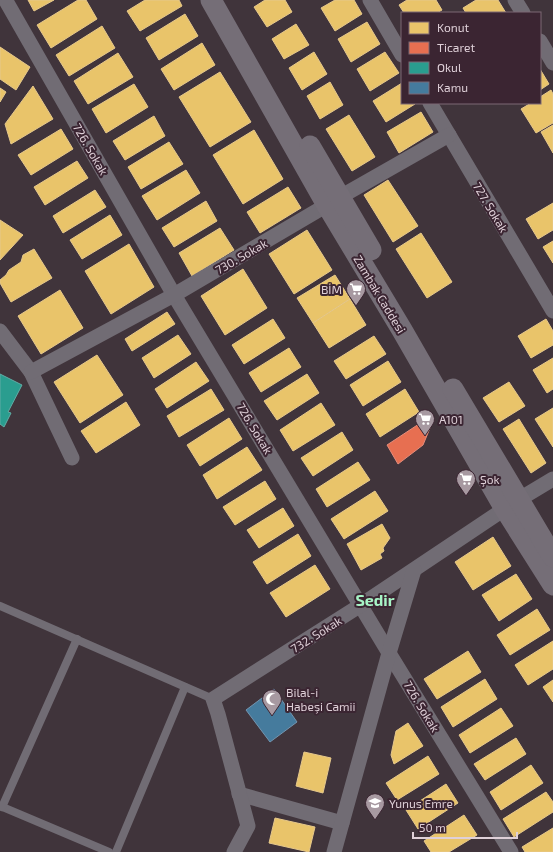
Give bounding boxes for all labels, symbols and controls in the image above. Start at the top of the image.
legend [401,12,541,104]
text: Konut [437,20,470,34]
text: Ticaret [437,40,476,54]
text: Okul [437,60,462,74]
text: Kamu [437,80,468,94]
street label: 726. Sokak [71,121,111,177]
street label: 727. Sokak [471,179,511,235]
street label: 730. Sokak [212,235,270,277]
street label: Zambak Caddesi [351,252,409,336]
supermarket icon: BİM [345,278,367,306]
place label: BİM [321,282,342,296]
street label: 726. Sokak [234,400,276,456]
supermarket icon: A101 [414,408,436,436]
place label: A101 [439,412,463,426]
supermarket icon: Şok [455,468,477,496]
place label: Şok [480,472,500,488]
district label: Sedir [355,590,395,609]
street label: 732. Sokak [288,613,344,655]
street label: 726. Sokak [401,678,443,734]
place label: Bilal-i Habeşi Camii [286,685,356,714]
mosque icon: Bilal-i Habeşi Camii [261,688,283,716]
school or university icon: Yunus Emre [364,792,386,820]
place label: Yunus Emre [389,796,453,810]
scale bar [413,814,517,840]
text: 50 m [419,820,446,834]

